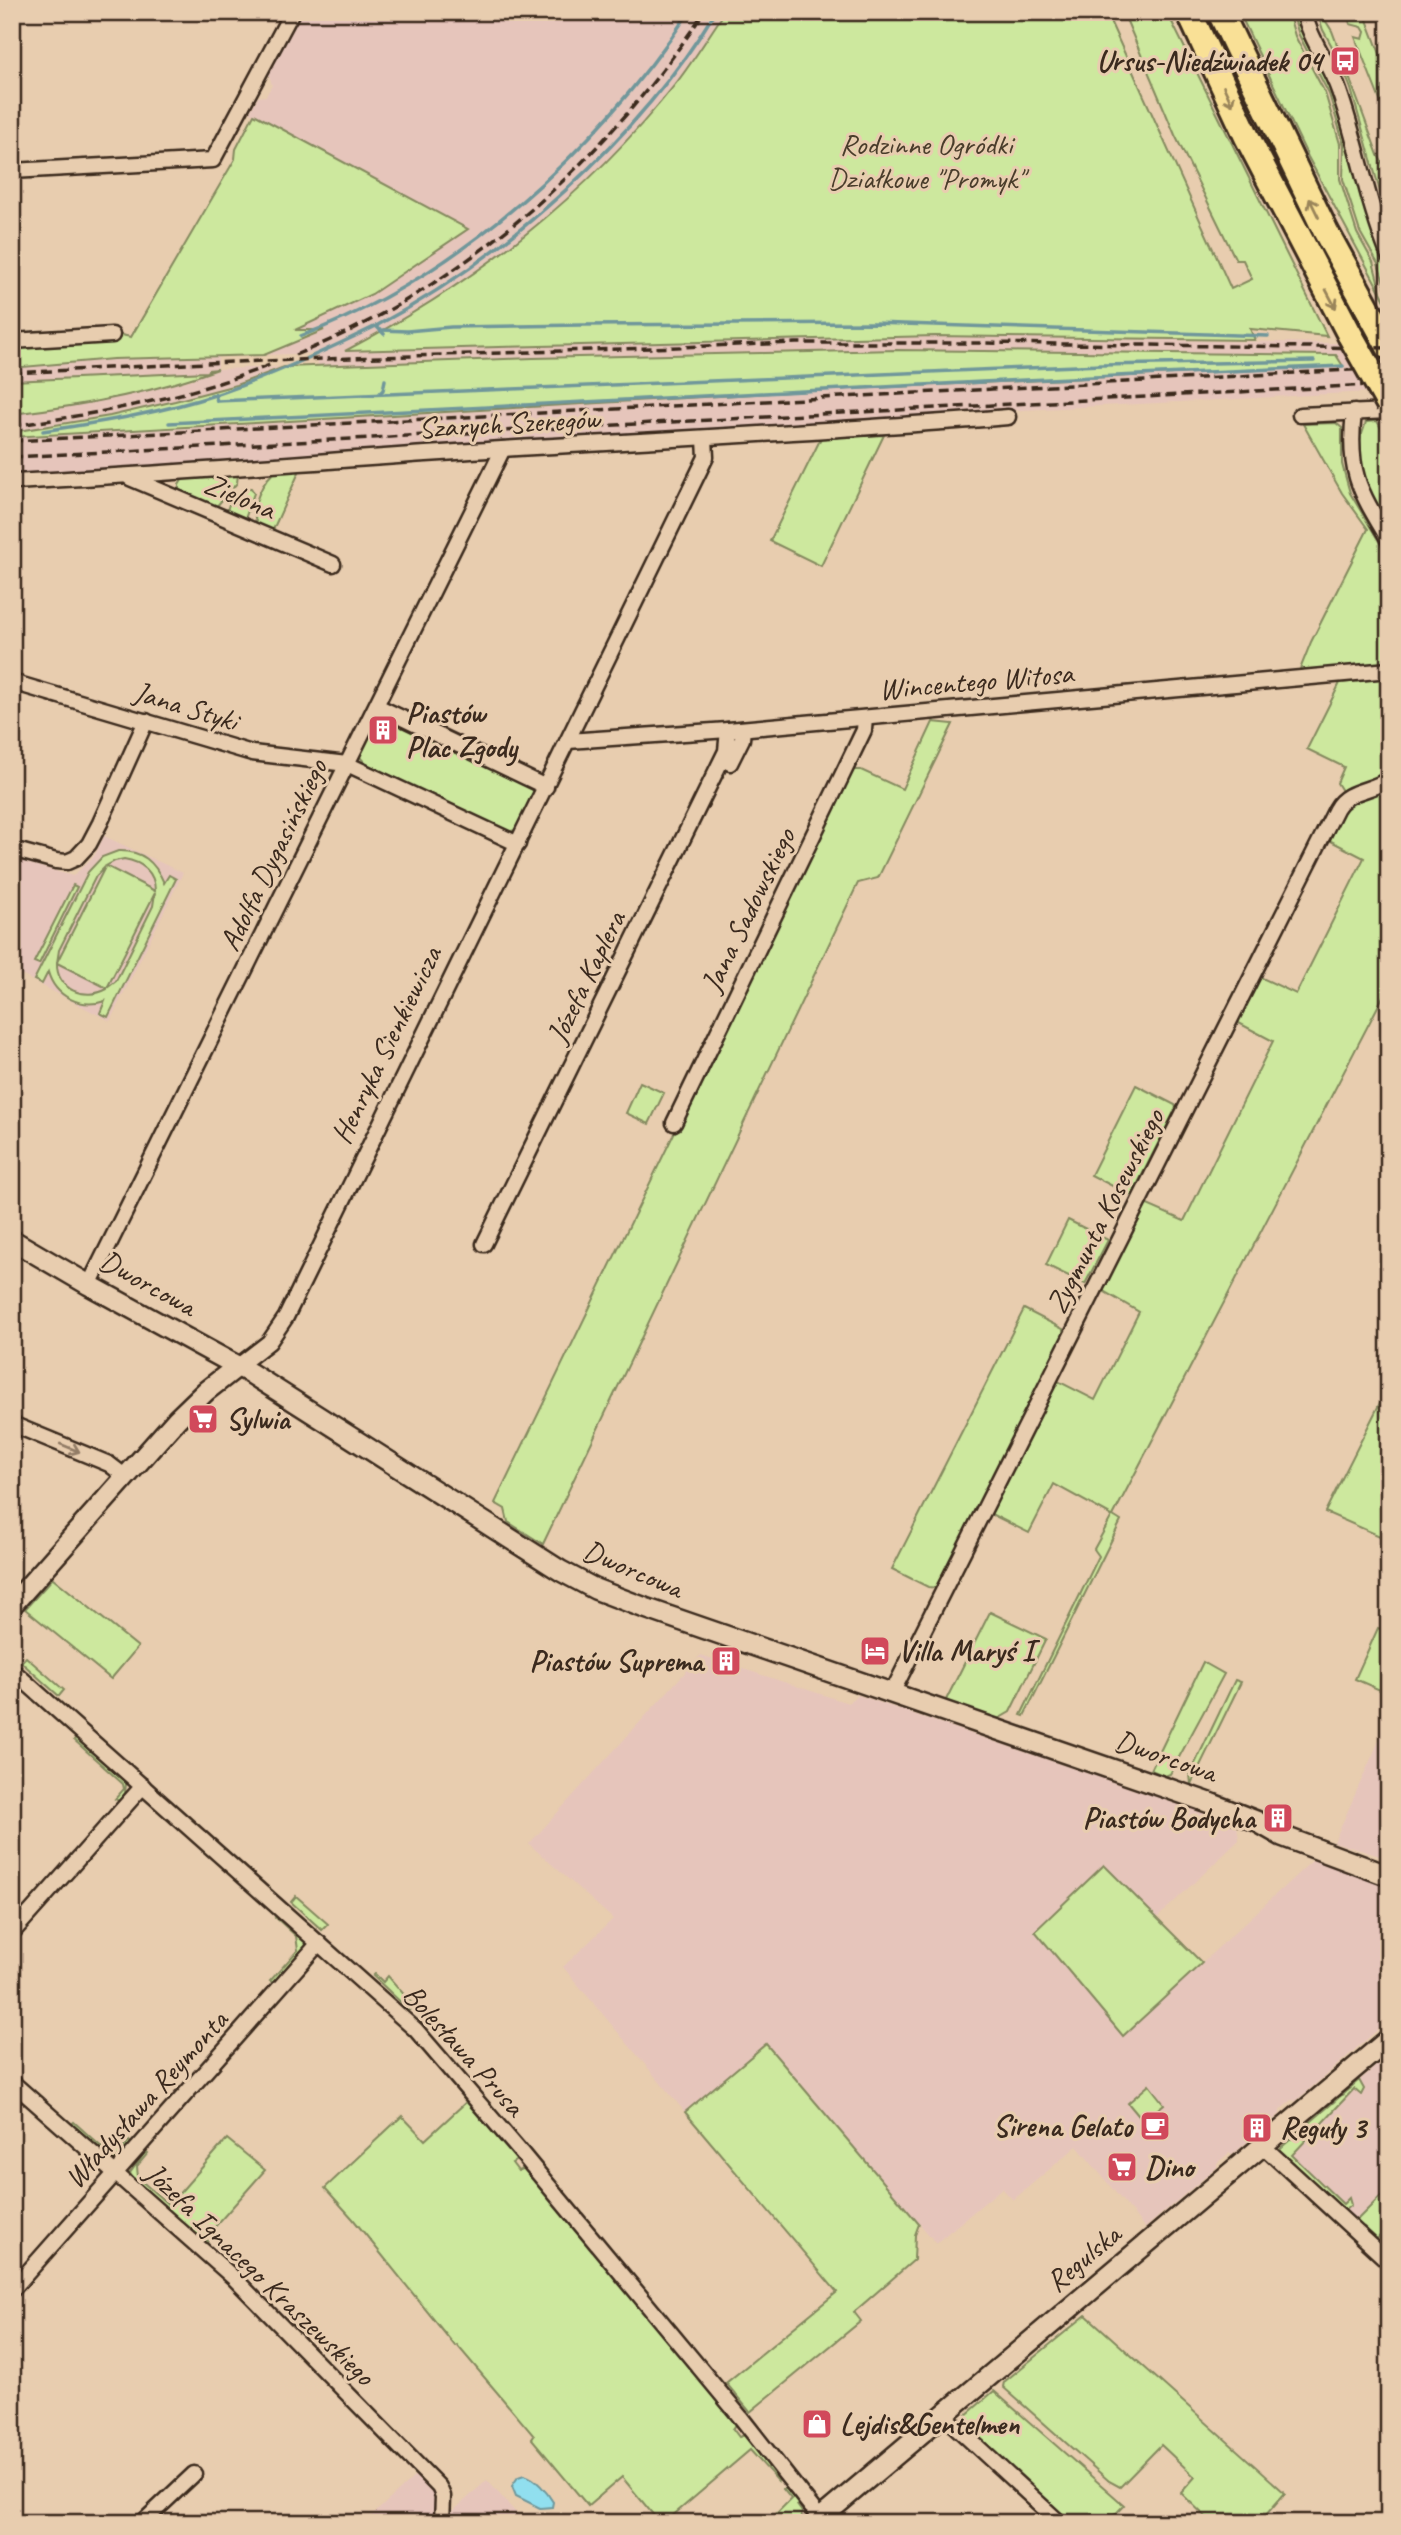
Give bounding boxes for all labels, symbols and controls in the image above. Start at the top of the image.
place label: Ursus-Niedźwiadek 04 [1096,42,1325,80]
bus stop icon: Ursus-Niedźwiadek 04 [1328,44,1362,78]
one-way arrow [1222,85,1235,106]
park label: Rodzinne Ogródki Działkowe "Promyk" [828,125,1030,197]
one-way arrow [1307,198,1321,219]
one-way arrow [1325,288,1339,309]
street label: Szarych Szeregów [417,399,603,447]
street label: Zielona [199,464,283,529]
street label: Wincentego Witosa [877,653,1076,708]
street label: Jana Styki [128,672,246,741]
place label: Piastów Plac Zgody [406,694,520,767]
building icon: Piastów Plac Zgody [366,713,400,747]
street label: Adolfa Dygasińskiego [210,752,336,957]
street label: Jana Sadowskiego [691,821,805,1000]
street label: Józefa Kaplera [537,903,635,1051]
street label: Henryka Sienkiewicza [322,938,451,1150]
street label: Zygmunta Kosewskiego [1037,1101,1173,1319]
street label: Dworcowa [93,1241,205,1326]
place label: Sylwia [226,1400,292,1438]
supermarket icon: Sylwia [186,1402,220,1436]
one-way arrow [59,1443,81,1456]
street label: Dworcowa [578,1531,691,1608]
place label: Villa Maryś I [898,1632,1041,1670]
hotel icon: Villa Maryś I [858,1634,892,1668]
place label: Piastów Suprema [530,1642,705,1680]
building icon: Piastów Suprema [709,1644,743,1678]
street label: Dworcowa [1110,1721,1224,1792]
place label: Piastów Bodycha [1083,1799,1258,1837]
building icon: Piastów Bodycha [1261,1801,1295,1835]
street label: Bolesława Prusa [395,1976,535,2125]
street label: Władysława Reymonta [56,2001,237,2196]
place label: Sirena Gelato [993,2107,1134,2145]
cafe icon: Sirena Gelato [1138,2109,1172,2143]
place label: Reguły 3 [1280,2109,1368,2147]
building icon: Reguły 3 [1240,2111,1274,2145]
place label: Dino [1145,2148,1197,2186]
supermarket icon: Dino [1105,2150,1139,2184]
street label: Józefa Ignacego Kraszewskiego [136,2153,384,2395]
street label: Regulska [1038,2214,1130,2300]
place label: Lejdis&Gentelmen [840,2405,1021,2443]
shop icon: Lejdis&Gentelmen [800,2407,834,2441]

